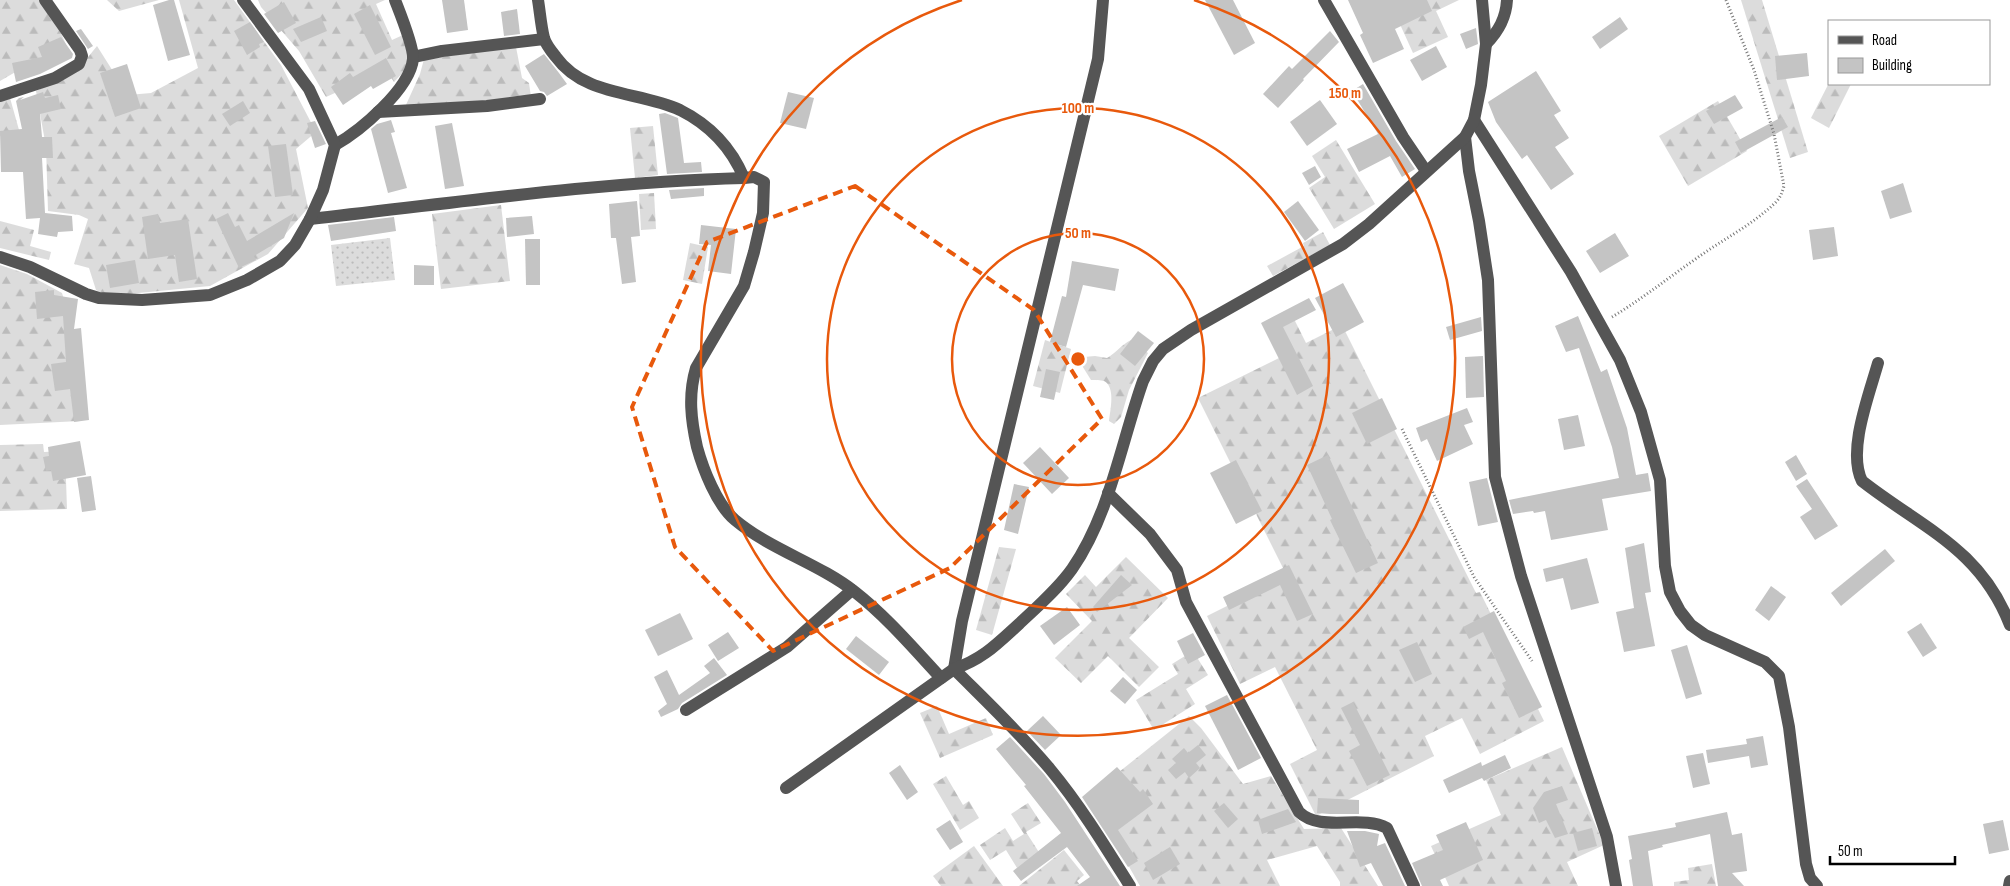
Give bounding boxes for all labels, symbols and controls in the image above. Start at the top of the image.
legend [1828,20,1990,85]
text: Road [1872,31,1897,50]
text: Building [1872,56,1912,75]
text: 150 m [1329,84,1361,103]
text: 100 m [1062,99,1094,118]
text: 50 m [1065,224,1091,243]
centre of rings [1069,350,1087,368]
scale bar [1830,834,1955,866]
text: 50 m [1838,842,1863,861]

